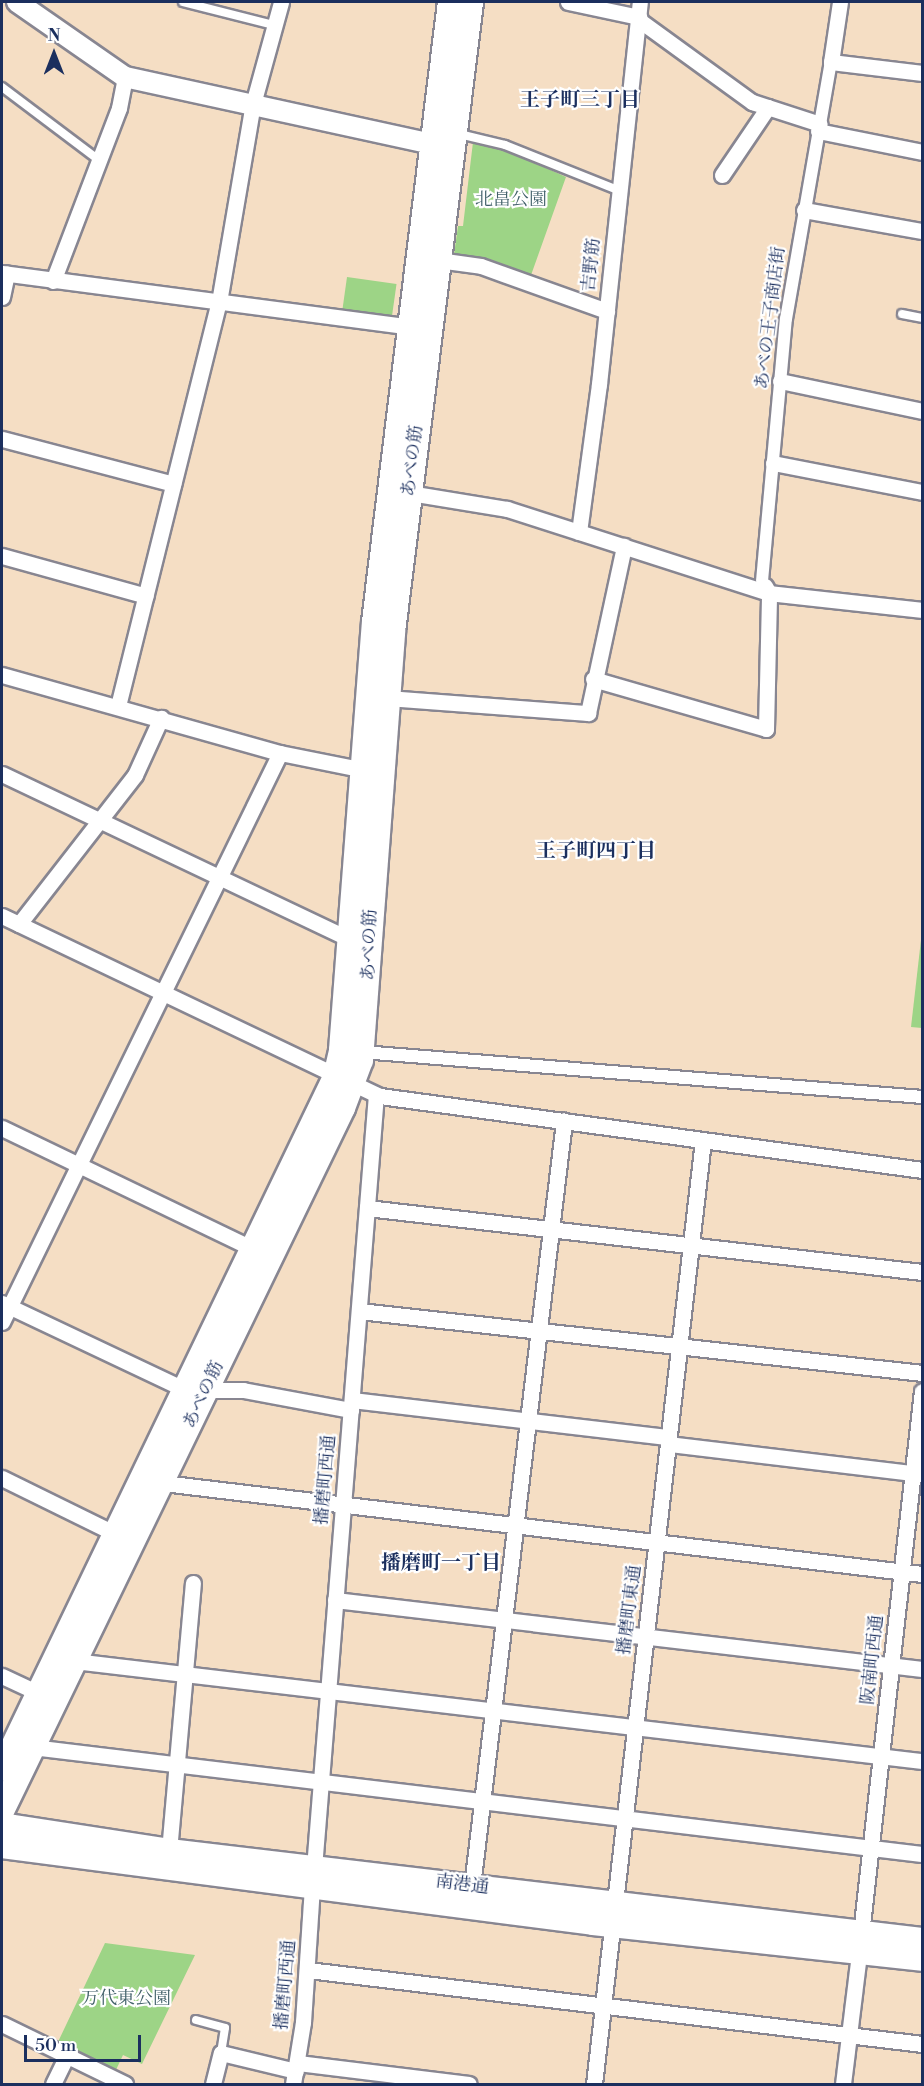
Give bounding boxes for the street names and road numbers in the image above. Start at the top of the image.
street label: 吉野筋 [578,237,606,293]
street label: あべの王子商店街 [752,245,790,391]
street label: あべの筋 [398,424,428,498]
street label: あべの筋 [358,909,382,981]
street label: あべの筋 [179,1358,229,1432]
street label: 播磨町西通 [311,1434,341,1526]
street label: 播磨町東通 [614,1564,646,1656]
street label: 阪南町西通 [858,1614,888,1706]
street label: 南港通 [434,1871,490,1899]
street label: 播磨町西通 [271,1939,301,2031]

